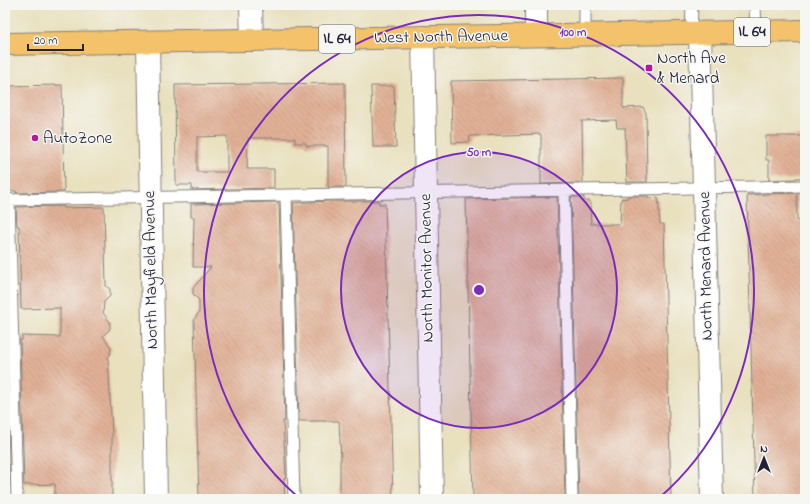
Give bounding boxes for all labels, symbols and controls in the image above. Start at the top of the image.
road number: IL 64 [734,18,770,46]
street label: West North Avenue [374,23,509,51]
text: 100 m [560,24,587,42]
road number: IL 64 [319,25,355,53]
scale bar [28,26,83,52]
text: 20 m [34,32,57,50]
place label: North Ave & Menard [657,46,726,91]
marker: North Ave & Menard [644,63,654,73]
place label: AutoZone [43,126,113,151]
marker: AutoZone [30,133,40,143]
text: 50 m [467,144,492,162]
street label: North Mayfield Avenue [137,190,166,350]
street label: North Menard Avenue [692,191,720,341]
street label: North Monitor Avenue [413,193,441,343]
centre of rings [472,283,486,297]
north arrow [744,438,784,478]
text: N [760,441,768,457]

